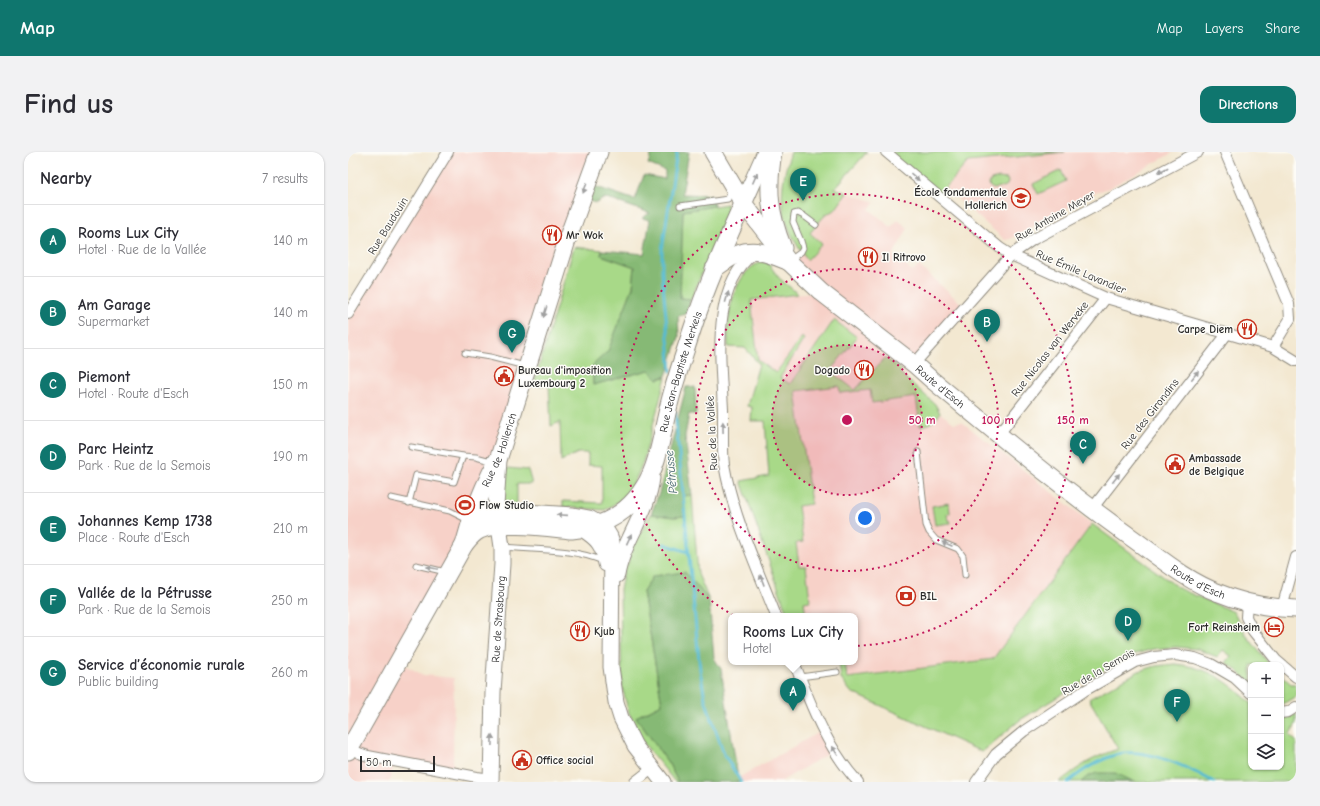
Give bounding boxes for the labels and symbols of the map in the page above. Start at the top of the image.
one-way arrow [1157,167,1169,174]
pin: E [790,168,816,201]
one-way arrow [752,172,758,183]
one-way arrow [910,173,921,182]
one-way arrow [581,183,587,195]
place label: École fondamentale Hollerich [914,185,1008,212]
school or university icon: École fondamentale Hollerich [1010,187,1032,209]
street label: Rue Antoine Meyer [1013,188,1098,244]
street label: Rue Baudouin [365,195,411,257]
restaurant icon: Mr Wok [541,224,563,246]
place label: Mr Wok [566,229,604,242]
restaurant icon: Il Ritrovo [857,246,879,268]
street label: Rue Émile Lavandier [1034,246,1129,297]
place label: Il Ritrovo [882,251,926,264]
one-way arrow [724,291,730,304]
street label: Rue Nicolas van Werveke [1009,298,1092,399]
one-way arrow [542,306,548,318]
street label: Rue Jean-Baptiste Merkels [657,309,704,433]
pin: B [974,309,1000,342]
restaurant icon: Carpe Diem [1236,318,1258,340]
pin: G [499,320,525,353]
place label: Carpe Diem [1178,323,1233,336]
restaurant icon: Dogado [853,359,875,381]
street label: Route d'Esch [913,362,968,411]
place label: Bureau d'imposition Luxembourg 2 [518,364,611,390]
place label: Dogado [814,364,850,377]
public building icon: Bureau d'imposition Luxembourg 2 [493,365,515,387]
one-way arrow [1191,370,1199,381]
street label: Rue des Girondins [1118,376,1182,452]
street label: Rue de la Vallée [704,395,720,471]
street label: Rue de Hollerich [479,411,519,489]
centre of rings [840,413,854,427]
text: 50 m [908,413,936,427]
text: 100 m [982,413,1014,427]
text: 150 m [1057,413,1089,427]
one-way arrow [720,420,726,433]
pin: C [1070,431,1096,464]
water label: Pétrusse [662,450,680,494]
place label: Ambassade de Belgique [1189,452,1245,478]
public building icon: Ambassade de Belgique [1164,453,1186,475]
one-way arrow [1111,473,1120,484]
sports icon: Flow Studio [454,494,476,516]
place label: Flow Studio [479,499,534,512]
your location [855,508,875,528]
one-way arrow [556,512,568,519]
one-way arrow [626,534,632,545]
one-way arrow [941,541,953,547]
street label: Route d'Esch [1168,562,1227,601]
one-way arrow [426,565,438,571]
one-way arrow [759,573,765,585]
street label: Rue de Strasbourg [489,575,508,663]
bank icon: BIL [895,585,917,607]
place label: BIL [920,590,937,603]
pin: D [1115,608,1141,641]
hotel icon: Fort Reinsheim [1263,616,1285,638]
restaurant icon: Kjub [569,620,591,642]
place label: Fort Reinsheim [1188,621,1260,634]
place label: Kjub [594,625,615,638]
street label: Rue de la Semois [1059,646,1137,698]
pin: A [780,678,806,711]
pin: F [1164,689,1190,722]
one-way arrow [489,733,495,746]
one-way arrow [831,745,839,756]
public building icon: Office social [511,749,533,771]
scale bar [360,754,435,773]
place label: Office social [536,754,594,767]

